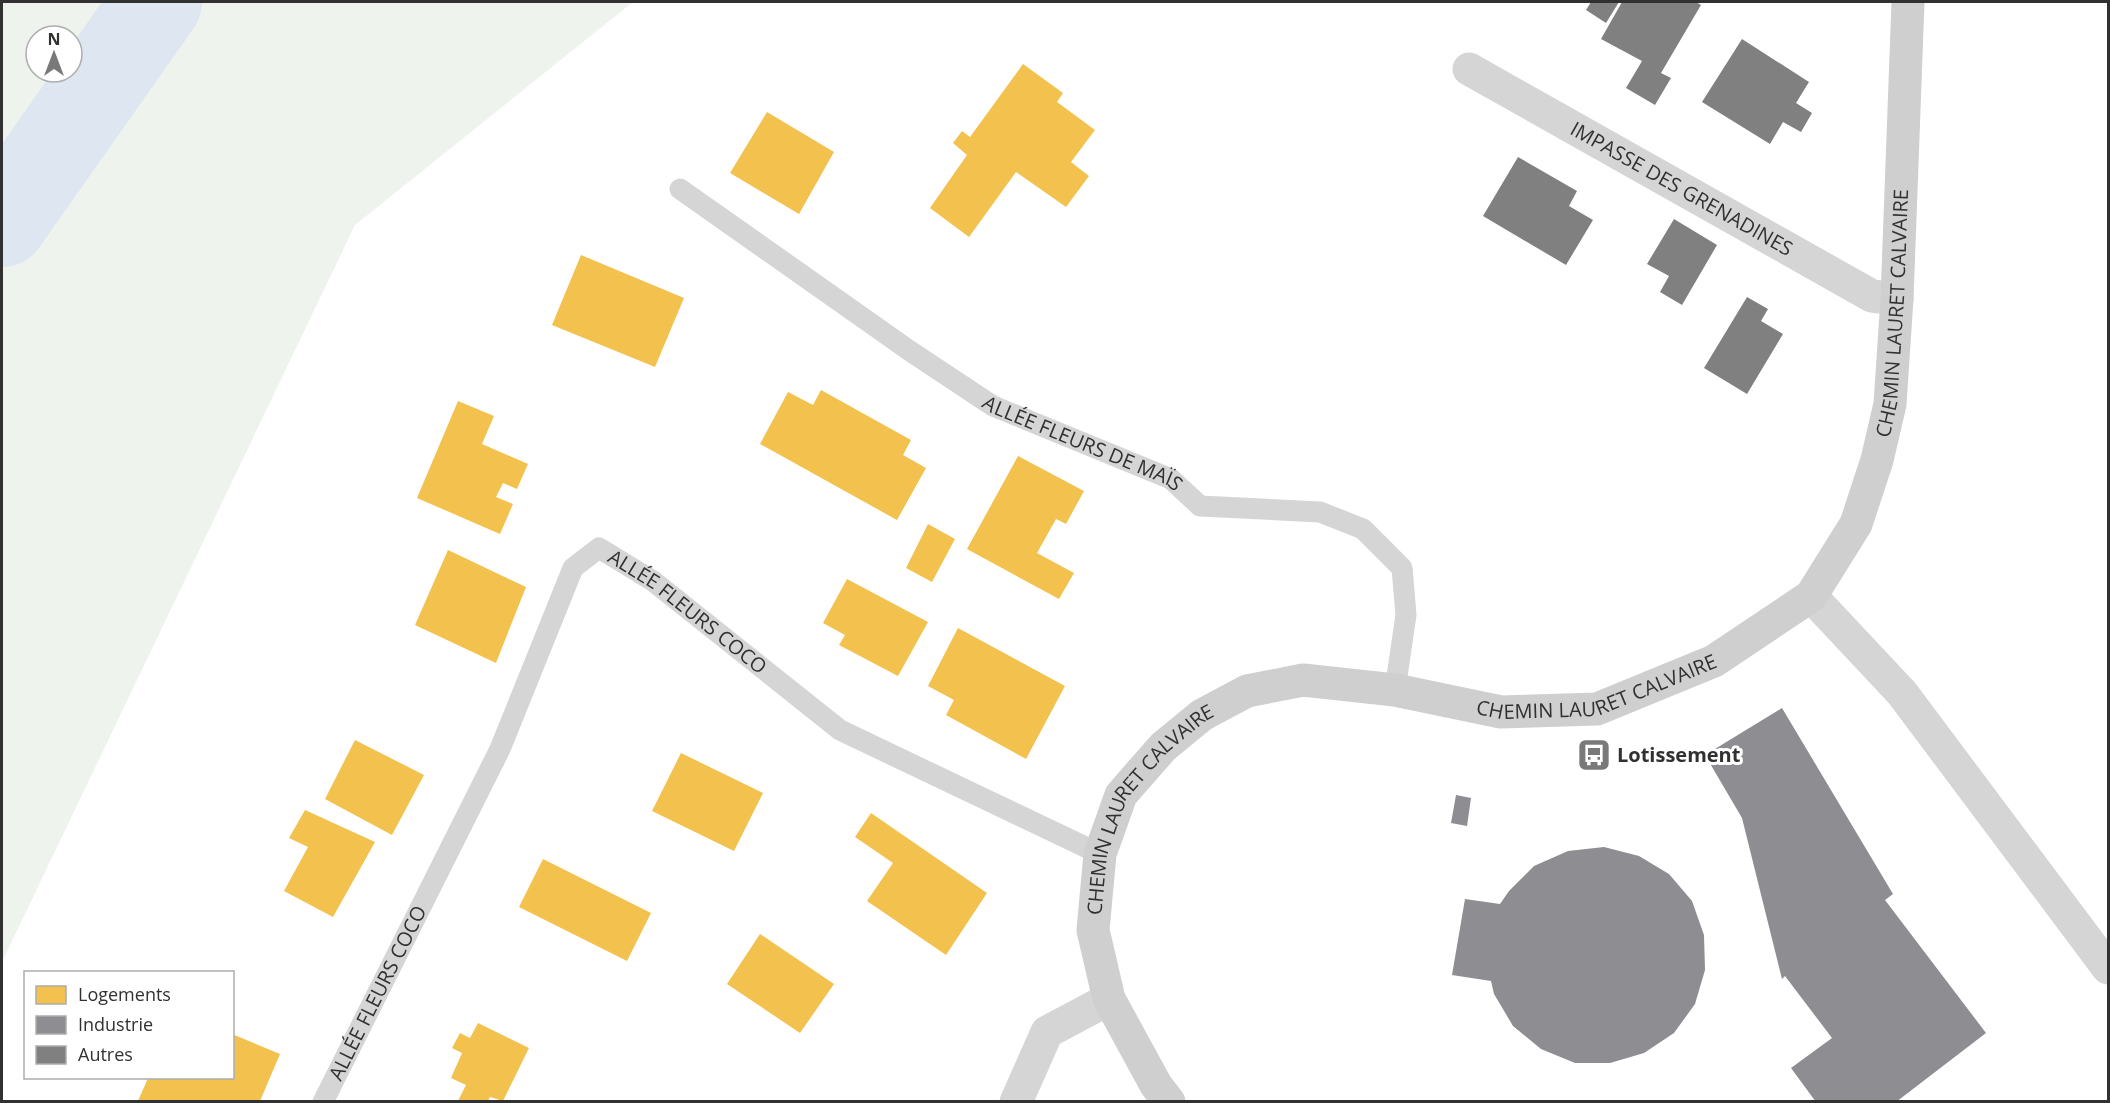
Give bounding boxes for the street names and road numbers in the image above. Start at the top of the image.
street label: IMPASSE DES GRENADINES [1566,115,1798,262]
street label: CHEMIN LAURET CALVAIRE [1869,189,1914,440]
street label: ALLÉE FLEURS DE MAÏS [978,389,1189,497]
street label: ALLÉE FLEURS COCO [603,543,773,680]
street label: CHEMIN LAURET CALVAIRE [1474,647,1721,725]
street label: CHEMIN LAURET CALVAIRE [1080,697,1218,916]
street label: ALLÉE FLEURS COCO [322,901,432,1085]

